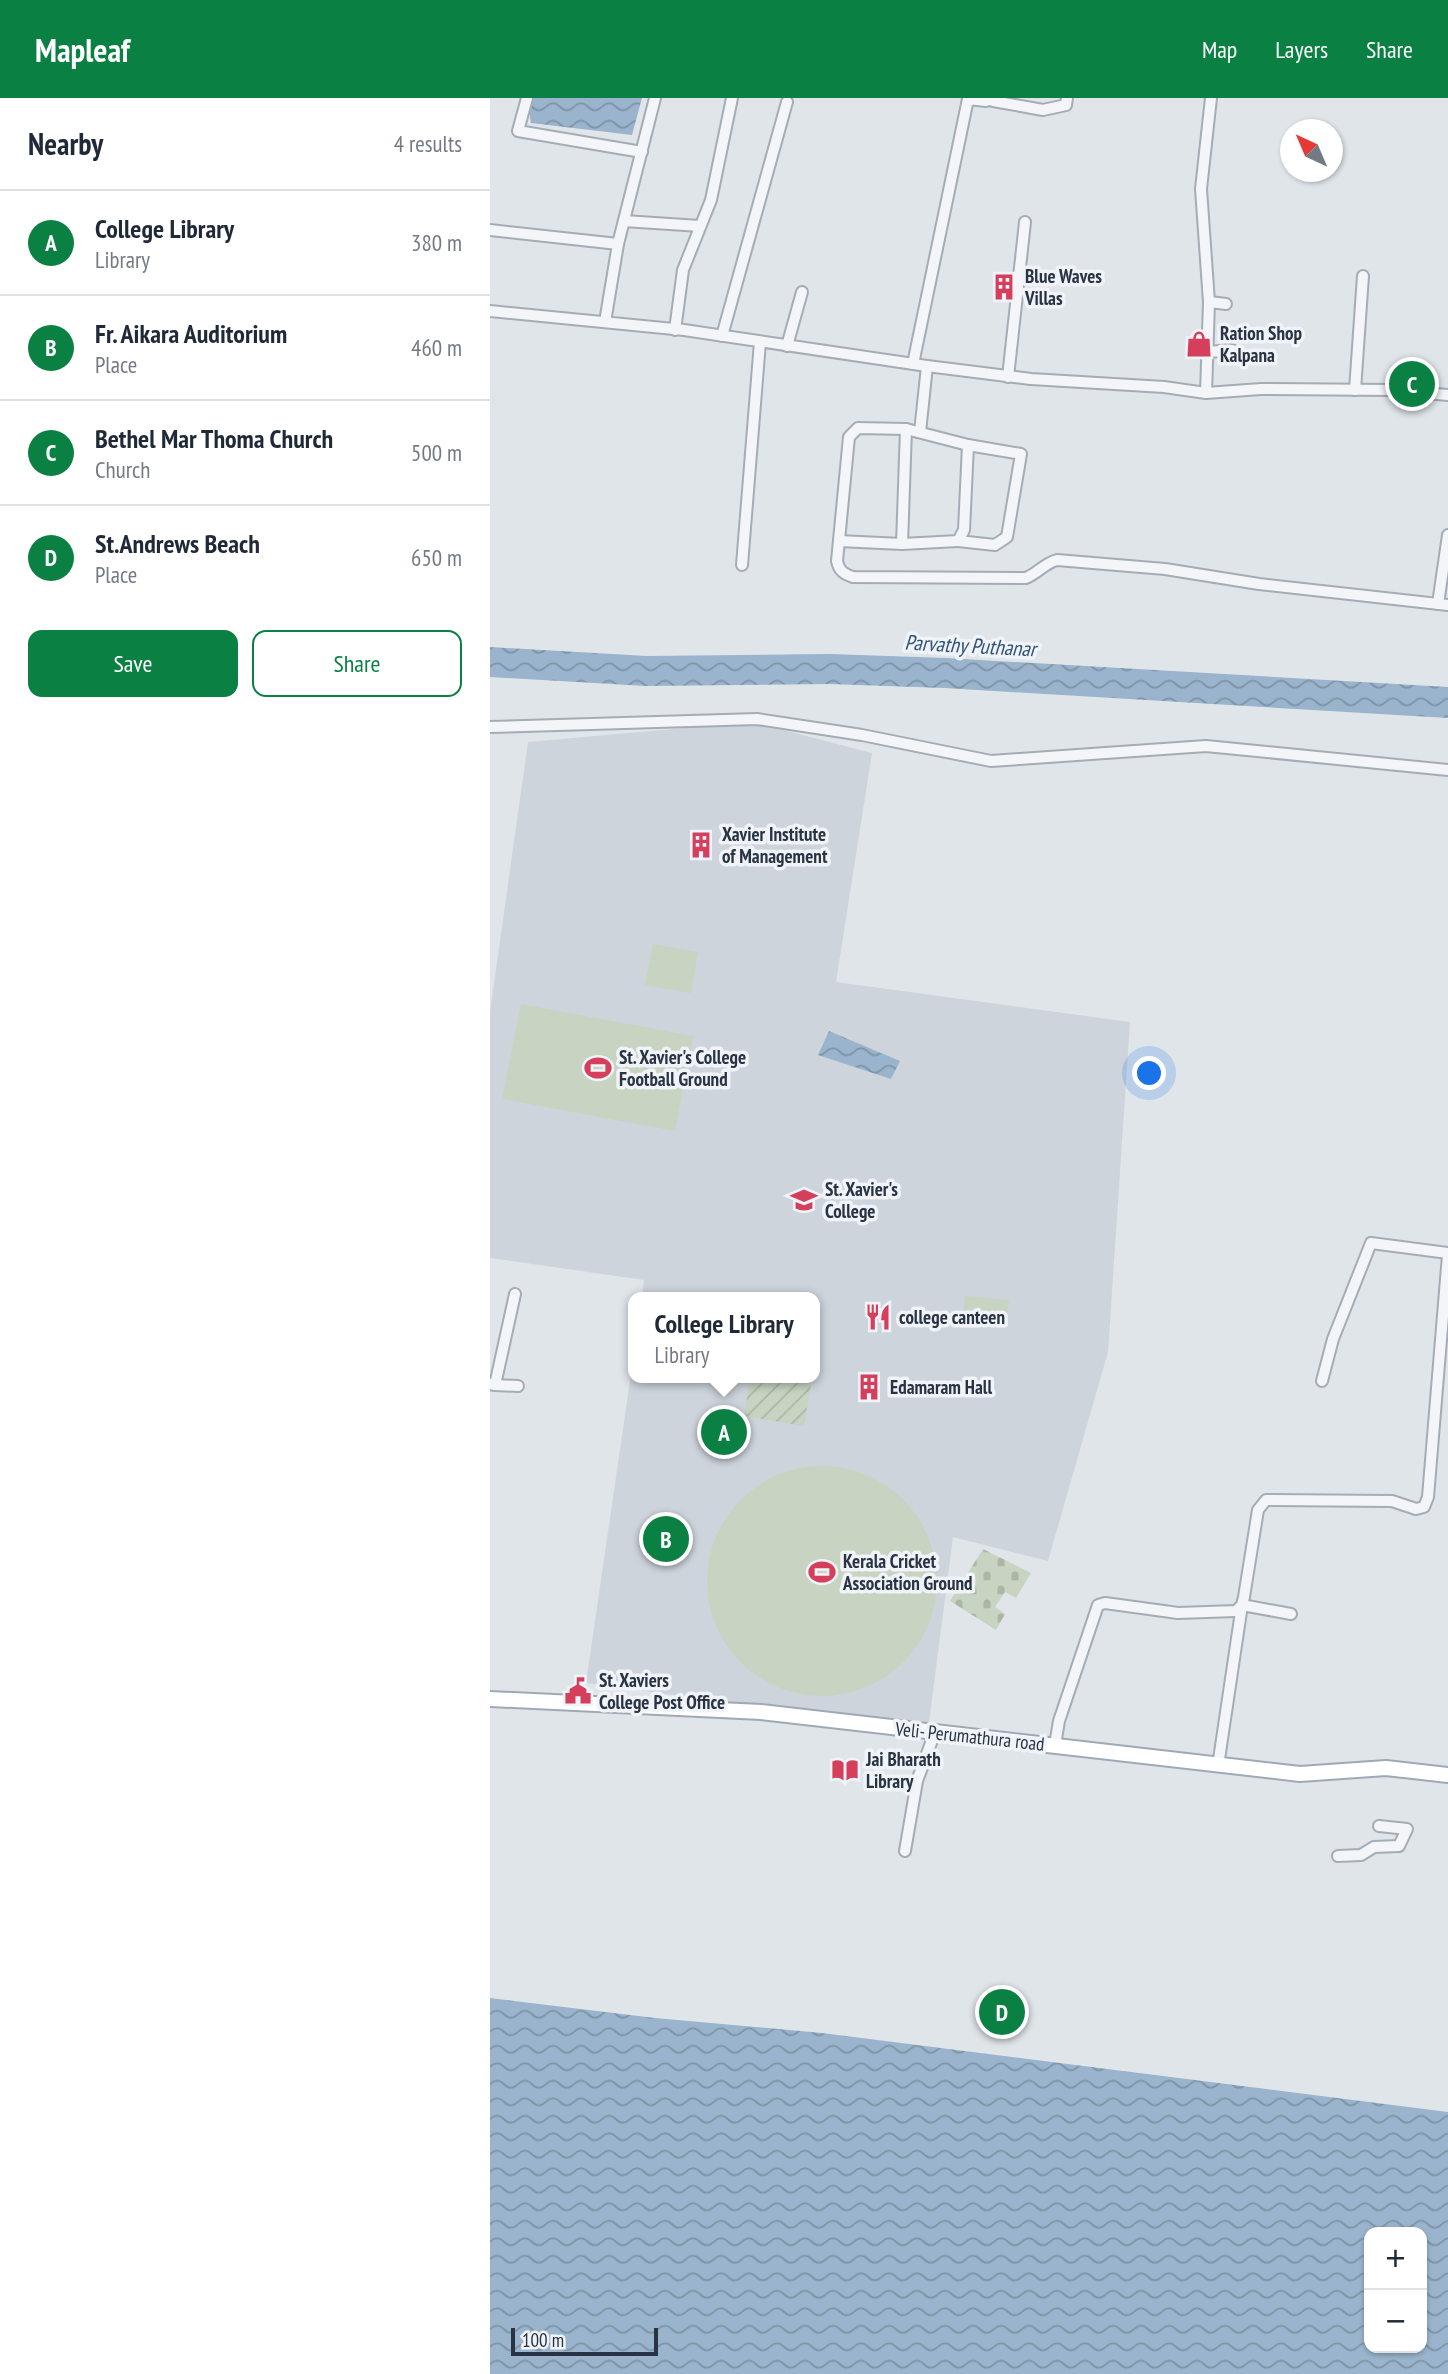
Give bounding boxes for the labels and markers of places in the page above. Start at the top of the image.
place label: Blue Waves Villas [1024,264,1102,310]
building icon: Blue Waves Villas [989,272,1019,302]
place label: Ration Shop Kalpana [1220,321,1302,367]
shop icon: Ration Shop Kalpana [1184,329,1214,359]
pin: C [1389,358,1435,410]
place label: Xavier Institute of Management [722,822,828,868]
building icon: Xavier Institute of Management [686,830,716,860]
place label: St. Xavier's College Football Ground [619,1045,746,1091]
sports icon: St. Xavier's College Football Ground [583,1053,613,1083]
place label: St. Xavier's College [825,1177,898,1223]
school or university icon: St. Xavier's College [789,1185,819,1215]
restaurant icon: college canteen [863,1302,893,1332]
place label: college canteen [899,1305,1005,1329]
building icon: Edamaram Hall [854,1372,884,1402]
place label: Edamaram Hall [890,1375,992,1399]
pin: A [701,1406,747,1458]
pin: B [643,1513,689,1565]
place label: Kerala Cricket Association Ground [842,1549,973,1595]
sports icon: Kerala Cricket Association Ground [807,1557,837,1587]
place label: St. Xaviers College Post Office [599,1668,725,1714]
public building icon: St. Xaviers College Post Office [563,1676,593,1706]
place label: Jai Bharath Library [865,1747,941,1793]
library icon: Jai Bharath Library [830,1755,860,1785]
pin: D [979,1986,1025,2038]

